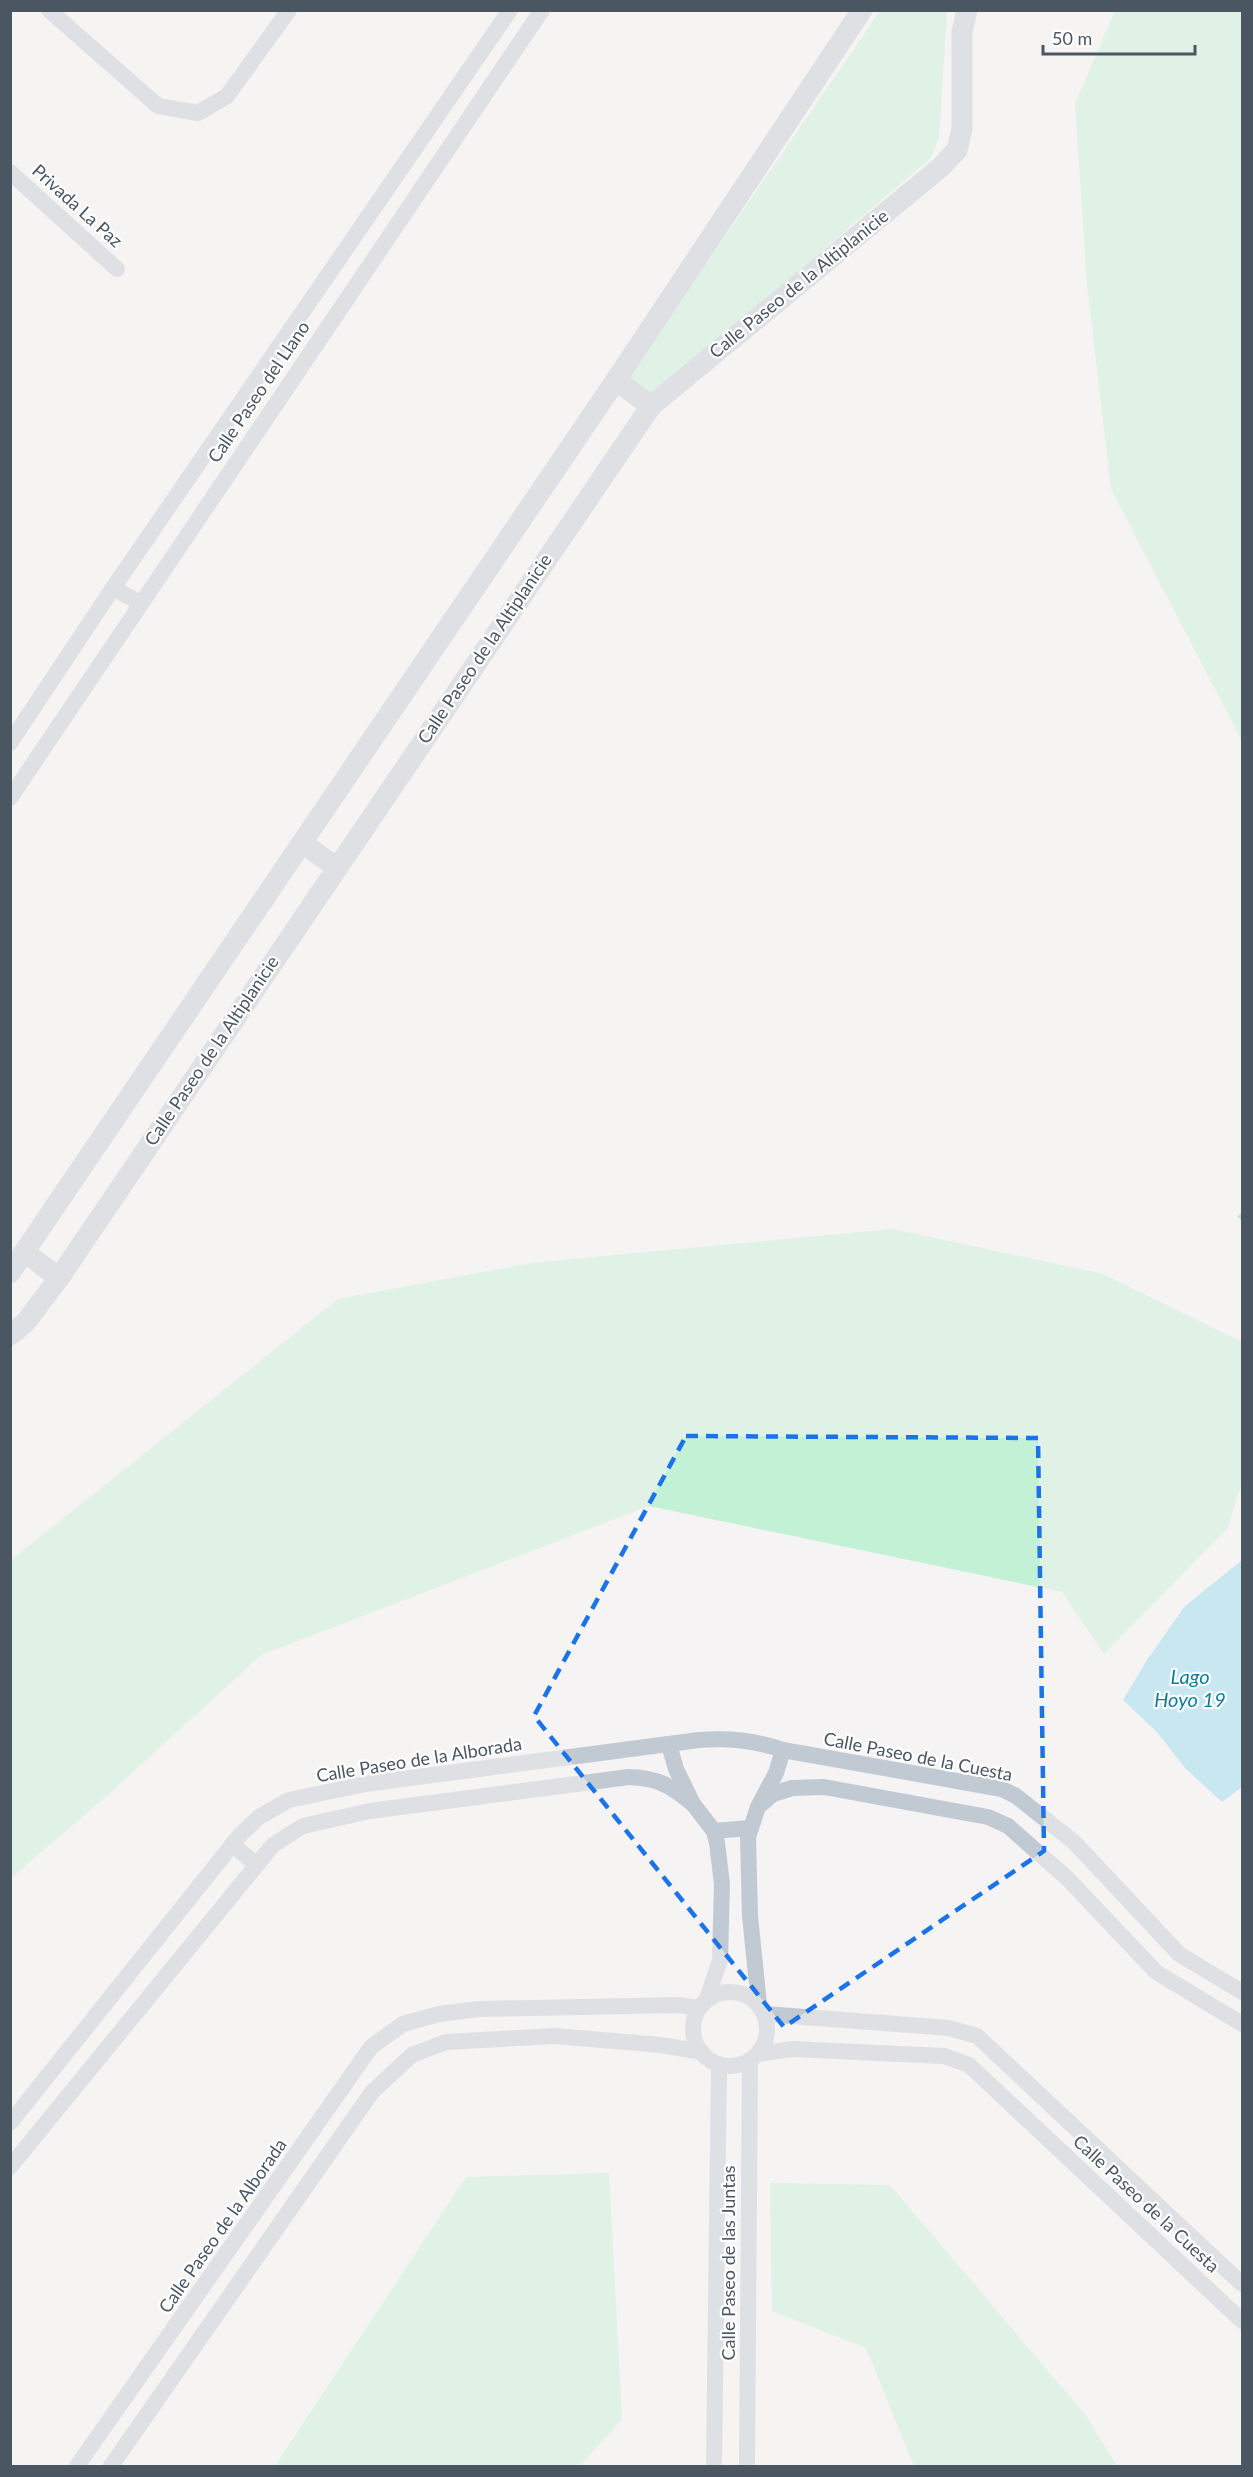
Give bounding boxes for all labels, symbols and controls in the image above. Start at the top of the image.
scale bar [1043,18,1194,56]
text: 50 m [1052,27,1092,49]
street label: Privada La Paz [28,159,127,251]
street label: Calle Paseo de la Altiplanicie [704,204,892,362]
street label: Calle Paseo del Llano [203,316,314,467]
street label: Calle Paseo de la Altiplanicie [412,549,556,747]
street label: Calle Paseo de la Altiplanicie [139,951,283,1149]
water label: Lago Hoyo 19 [1154,1664,1226,1711]
street label: Calle Paseo de la Cuesta [822,1727,1014,1785]
street label: Calle Paseo de la Alborada [315,1732,523,1786]
street label: Calle Paseo de la Cuesta [1069,2130,1224,2277]
street label: Calle Paseo de la Alborada [154,2134,291,2317]
street label: Calle Paseo de las Juntas [717,2165,739,2360]

